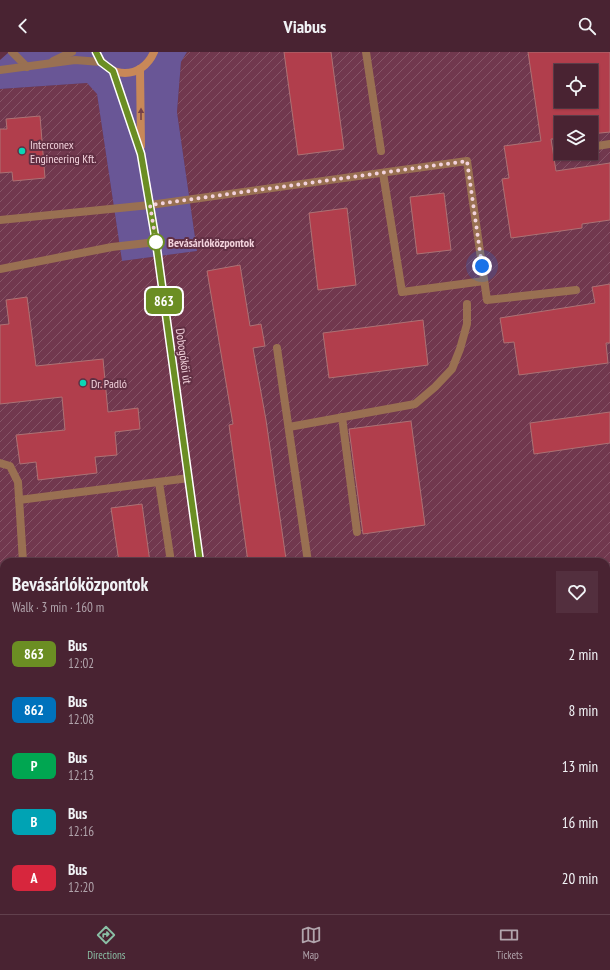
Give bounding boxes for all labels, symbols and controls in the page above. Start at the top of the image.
icon: back [12,15,34,37]
text: Viabus [284,15,326,38]
icon: search [576,15,598,37]
map controls [554,64,598,160]
button: locate [554,64,598,108]
one-way arrow [138,107,144,120]
button: layers [554,116,598,160]
place label: Interconex Engineering Kft. [30,137,96,166]
marker: Interconex Engineering Kft. [17,146,27,156]
marker: Bevásárlóközpontok [147,233,165,251]
place label: Bevásárlóközpontok [168,235,254,250]
your location [472,256,492,276]
line badge: 863 [141,288,187,314]
text: 863 [154,292,174,310]
street label: Dobogókői út [173,327,195,385]
place label: Dr. Padló [91,376,127,391]
marker: Dr. Padló [78,378,88,388]
button: heart [556,571,598,613]
text: Bevásárlóközpontok [12,572,148,596]
text: Walk · 3 min · 160 m [12,599,104,616]
text: Bus [68,636,87,655]
text: 863 [24,645,44,663]
text: 2 min [568,645,598,664]
text: 12:02 [68,655,94,672]
text: Bus [68,692,87,711]
text: 862 [24,701,44,719]
text: 8 min [568,701,598,720]
text: 12:08 [68,711,94,728]
text: Bus [68,748,87,767]
text: P [31,757,37,775]
text: 13 min [562,757,598,776]
text: 12:13 [68,767,94,784]
text: Bus [68,804,87,823]
text: B [31,813,37,831]
text: 16 min [562,813,598,832]
text: 12:16 [68,823,94,840]
text: Bus [68,860,87,879]
text: A [30,869,38,887]
text: 20 min [562,869,598,888]
text: 12:20 [68,879,94,896]
tab: Directions [87,924,125,962]
tab: Map [300,924,322,962]
tab: Tickets [496,924,523,962]

